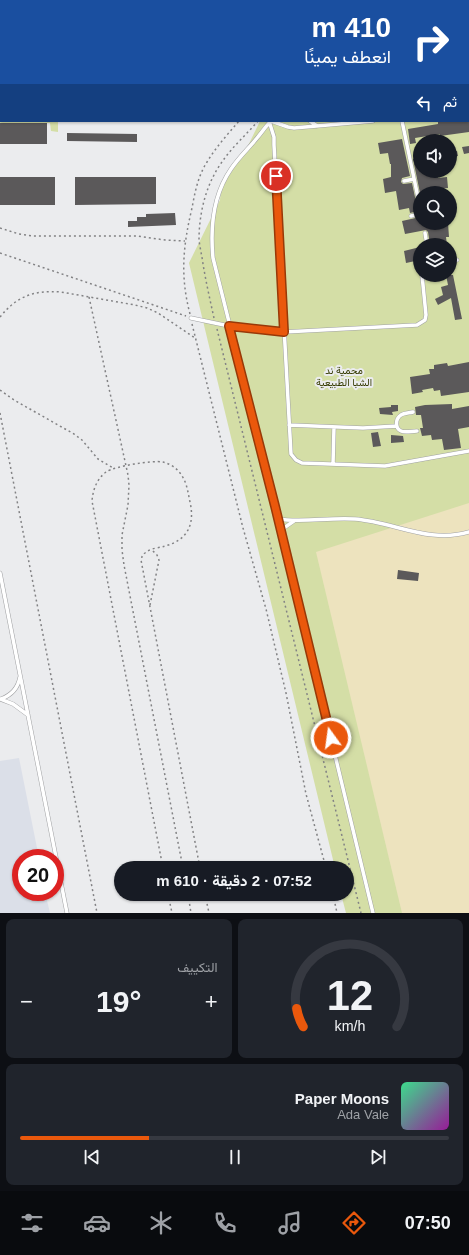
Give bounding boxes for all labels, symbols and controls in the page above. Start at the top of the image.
text: 410 m [312,12,391,43]
icon: right [405,16,457,68]
text: انعطف يمينًا [304,47,391,67]
icon: left [413,92,435,114]
text: ثم [443,93,457,110]
map controls [413,134,457,282]
button: sound [413,134,457,178]
pin [259,159,293,193]
icon: arrive [265,165,287,187]
button: search [413,186,457,230]
button: layers [413,238,457,282]
park label: محمية ند الشبا الطبيعية [316,365,372,389]
position arrow [310,717,352,759]
speed limit sign: 20 [12,849,64,901]
text: 07:52 · 2 دقيقة · 610 m [156,872,312,889]
text: التكييف [177,960,218,975]
text: 12 [327,971,373,1018]
text: 19° [96,985,141,1018]
text: − [20,989,33,1014]
text: + [205,989,218,1014]
text: km/h [335,1017,366,1033]
text: Paper Moons [295,1090,389,1107]
text: Ada Vale [337,1107,389,1122]
icon: previous [81,1146,103,1168]
icon: pause [224,1146,246,1168]
icon: next [367,1146,389,1168]
icon: filters [18,1209,46,1237]
icon: car [83,1209,111,1237]
icon: climate [147,1209,175,1237]
icon: phone [211,1209,239,1237]
icon: music [276,1209,304,1237]
icon: directions [340,1209,368,1237]
text: 07:50 [405,1213,451,1233]

